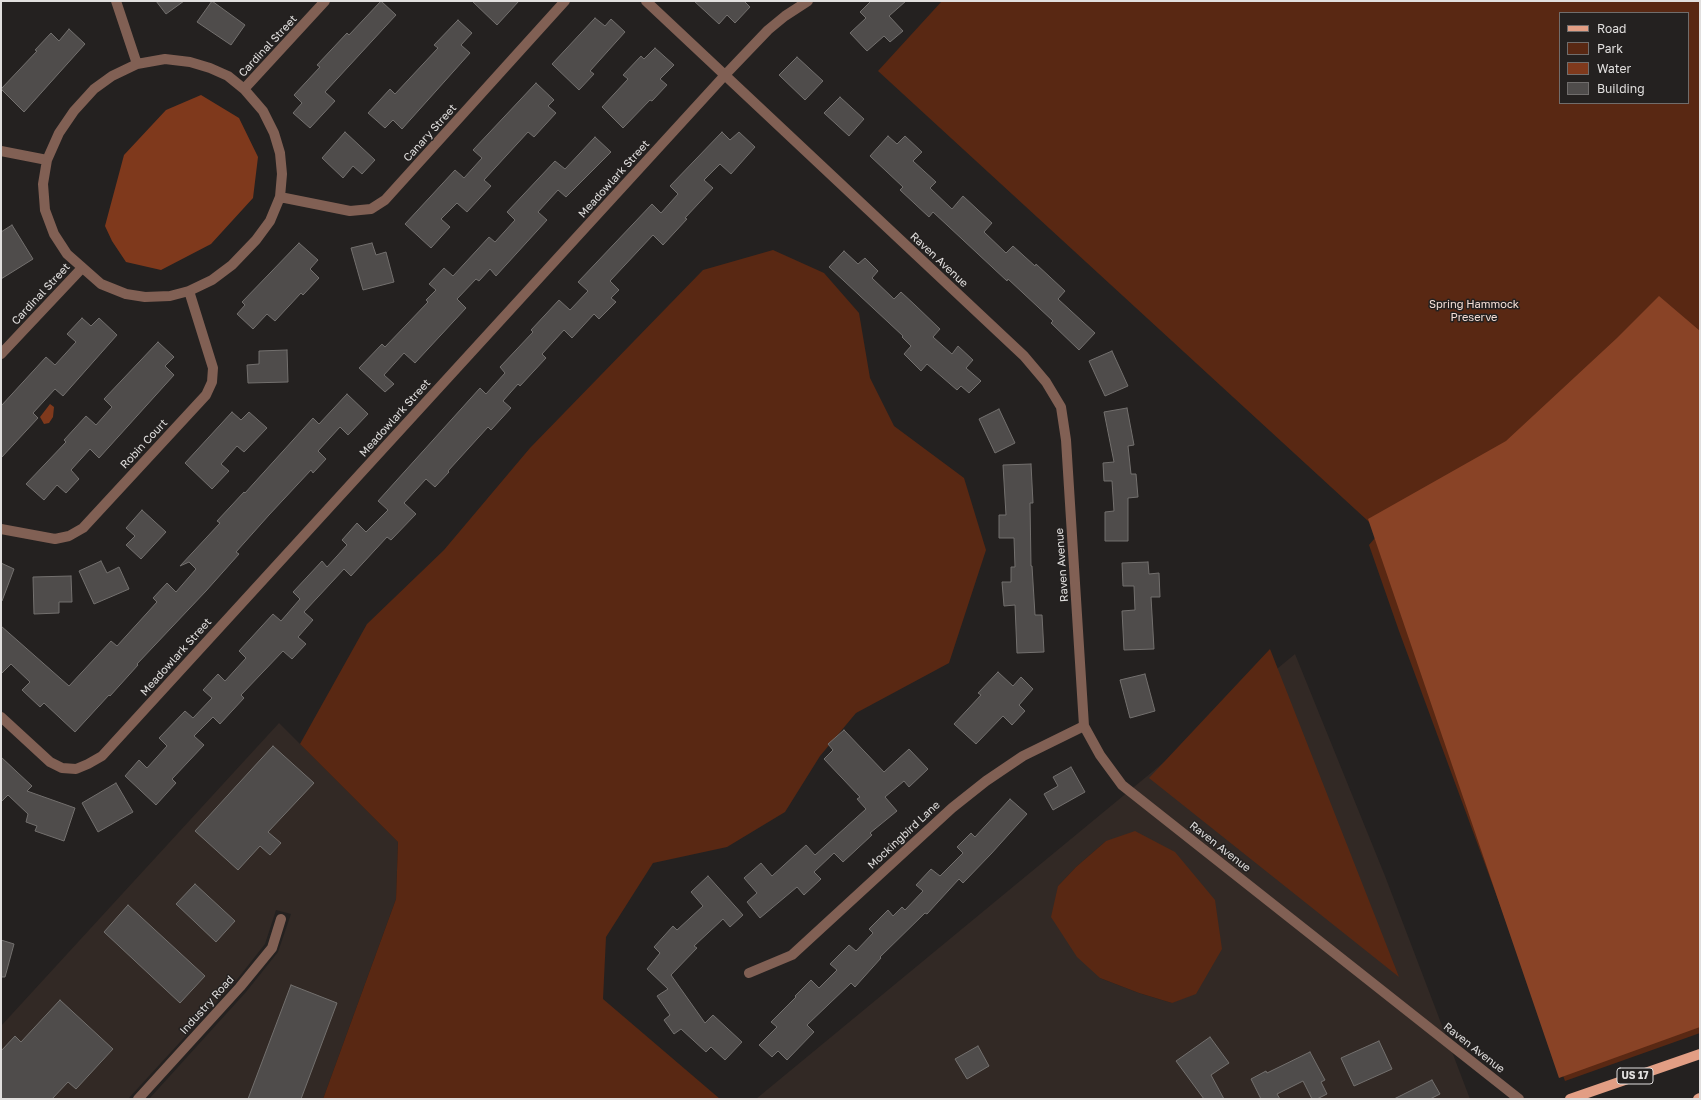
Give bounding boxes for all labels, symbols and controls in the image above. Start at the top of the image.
street label: Cardinal Street [236,12,300,80]
legend [1559,12,1689,104]
text: Road [1597,21,1626,36]
text: Park [1597,41,1623,56]
text: Water [1597,61,1631,76]
text: Building [1597,81,1645,96]
street label: Canary Street [401,102,459,164]
street label: Meadowlark Street [576,138,652,220]
street label: Raven Avenue [907,230,971,290]
street label: Cardinal Street [9,260,73,328]
park label: Spring Hammock Preserve [1429,298,1519,324]
street label: Meadowlark Street [357,377,433,459]
street label: Robin Court [118,417,170,471]
street label: Raven Avenue [1053,528,1071,602]
street label: Meadowlark Street [138,616,214,698]
street label: Mockingbird Lane [865,798,943,872]
street label: Raven Avenue [1187,819,1253,875]
street label: Industry Road [177,973,237,1037]
street label: Raven Avenue [1441,1020,1507,1076]
road number: US 17 [1617,1068,1653,1084]

